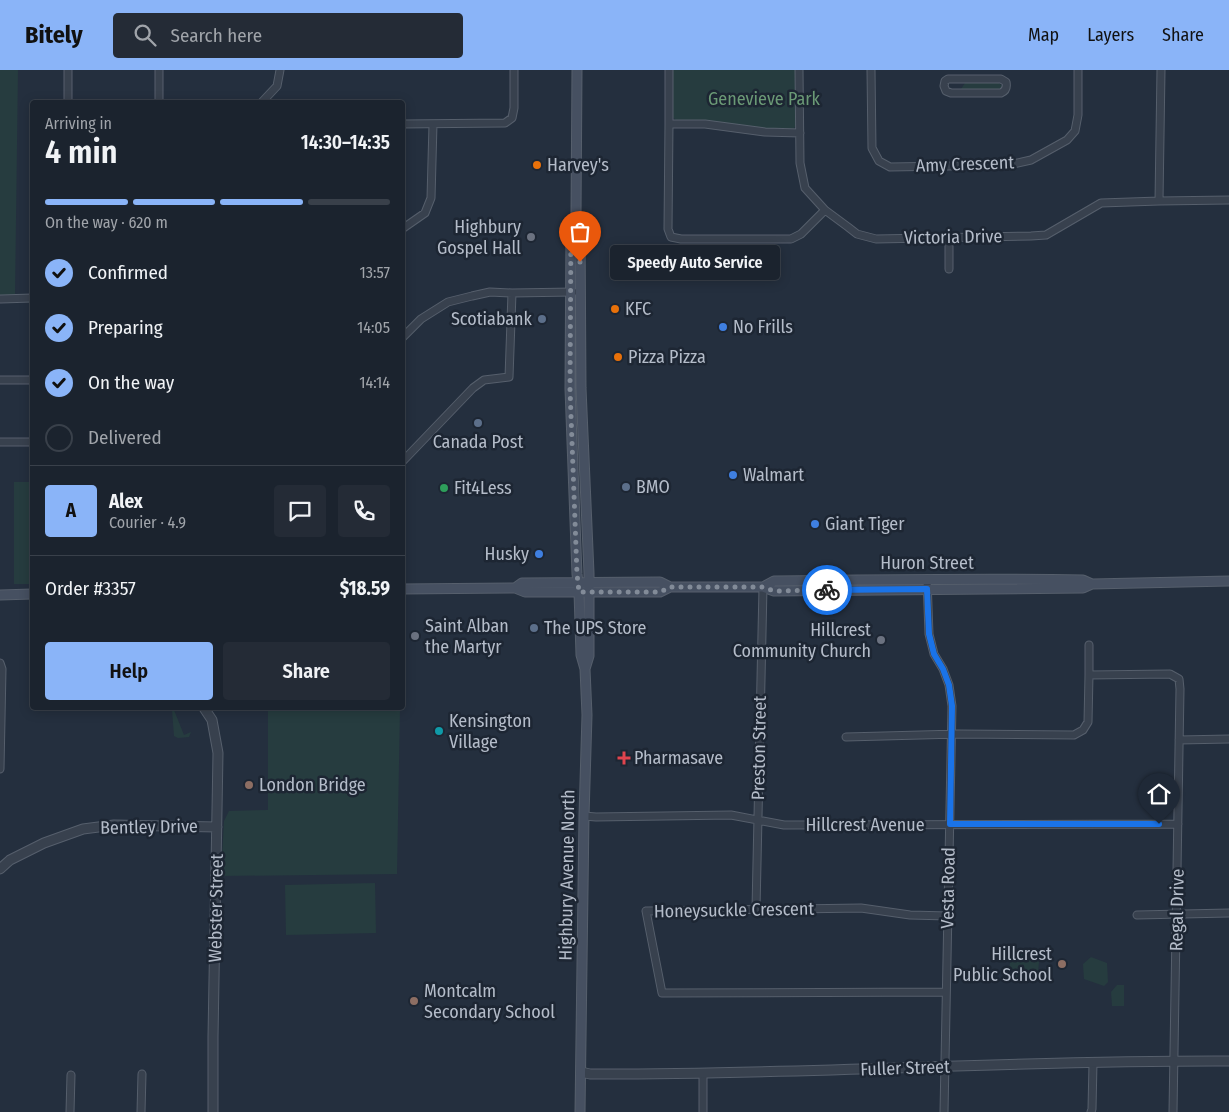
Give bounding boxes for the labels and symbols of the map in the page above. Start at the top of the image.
park label: Genevieve Park [708,88,821,110]
street label: Amy Crescent [915,151,1015,177]
place label: Harvey's [547,154,609,176]
marker: Harvey's [531,159,543,171]
pin [559,211,601,262]
place label: Highbury Gospel Hall [437,216,521,259]
street label: Victoria Drive [904,225,1003,249]
marker: Highbury Gospel Hall [525,231,537,243]
callout: Speedy Auto Service [610,244,780,280]
place label: KFC [625,298,651,320]
marker: KFC [609,303,621,315]
place label: Scotiabank [451,308,533,330]
marker: Scotiabank [536,313,548,325]
place label: No Frills [733,316,793,338]
marker: No Frills [717,321,729,333]
place label: Pizza Pizza [628,346,706,368]
marker: Pizza Pizza [612,351,624,363]
marker: Canada Post [472,417,484,429]
place label: Canada Post [433,431,523,453]
place label: Walmart [743,464,804,486]
marker: Walmart [727,469,739,481]
place label: BMO [636,476,670,498]
place label: Fit4Less [454,477,512,499]
marker: BMO [620,481,632,493]
marker: Fit4Less [438,482,450,494]
place label: Giant Tiger [825,513,905,535]
marker: Giant Tiger [809,518,821,530]
place label: Husky [485,543,529,565]
marker: Husky [533,548,545,560]
street label: Huron Street [880,552,974,574]
courier [802,565,852,615]
place label: Saint Alban the Martyr [425,615,509,658]
place label: The UPS Store [544,617,647,639]
place label: Hillcrest Community Church [733,619,871,662]
marker: The UPS Store [528,622,540,634]
marker: Saint Alban the Martyr [409,630,421,642]
marker: Hillcrest Community Church [875,634,887,646]
street label: Preston Street [747,695,771,800]
place label: Kensington Village [449,710,531,753]
marker: Kensington Village [433,725,445,737]
place label: Pharmasave [634,747,723,769]
marker: Pharmasave [618,752,630,764]
pin [1138,773,1180,824]
place label: London Bridge [259,774,366,796]
marker: London Bridge [243,779,255,791]
street label: Highbury Avenue North [555,789,579,961]
street label: Hillcrest Avenue [805,814,925,836]
street label: Bentley Drive [100,815,198,839]
street label: Vesta Road [936,847,960,929]
street label: Webster Street [204,853,228,963]
street label: Regal Drive [1165,869,1189,951]
street label: Honeysuckle Crescent [654,898,814,922]
place label: Hillcrest Public School [953,943,1052,986]
marker: Hillcrest Public School [1056,958,1068,970]
place label: Montcalm Secondary School [424,980,555,1023]
marker: Montcalm Secondary School [408,995,420,1007]
street label: Fuller Street [860,1055,950,1081]

